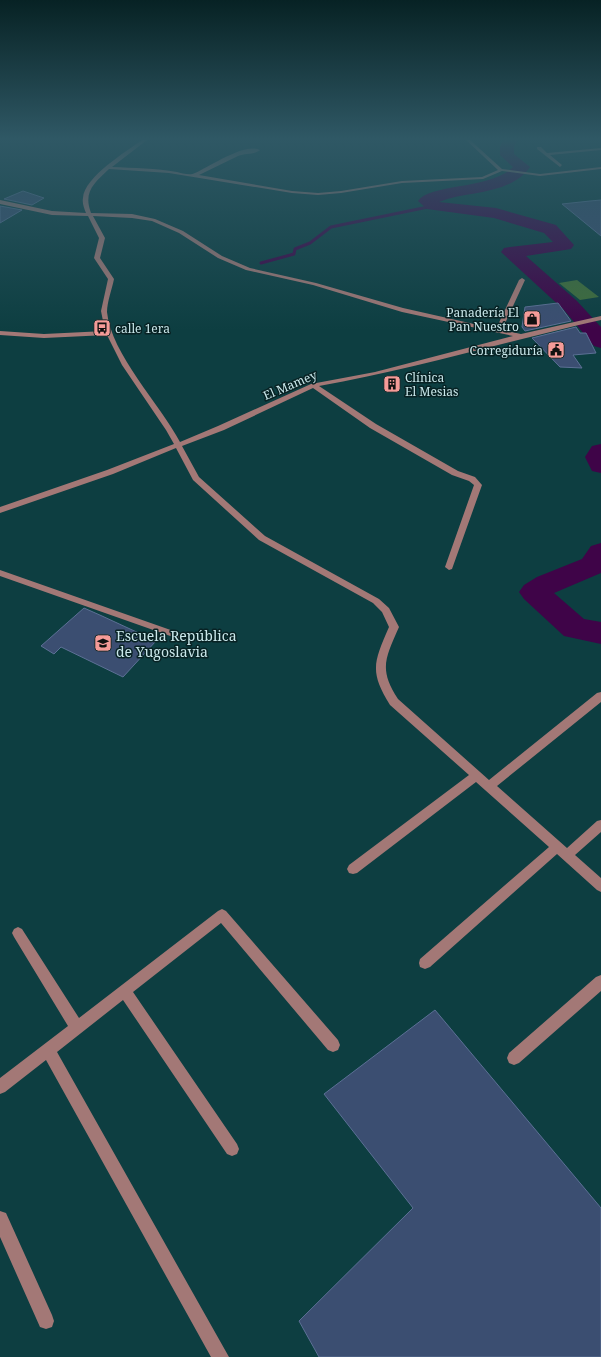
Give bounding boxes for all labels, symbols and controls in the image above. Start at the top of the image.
place label: Panadería El Pan Nuestro [446,304,519,335]
shop icon: Panadería El Pan Nuestro [522,309,542,329]
bus stop icon: calle 1era [92,318,112,338]
place label: calle 1era [115,320,170,337]
public building icon: Corregiduría [546,340,566,360]
place label: Corregiduría [469,342,543,359]
street label: El Mamey [261,366,320,404]
place label: Clínica El Mesias [405,369,458,400]
building icon: Clínica El Mesias [382,374,402,394]
place label: Escuela República de Yugoslavia [116,626,237,661]
school or university icon: Escuela República de Yugoslavia [93,633,113,653]

